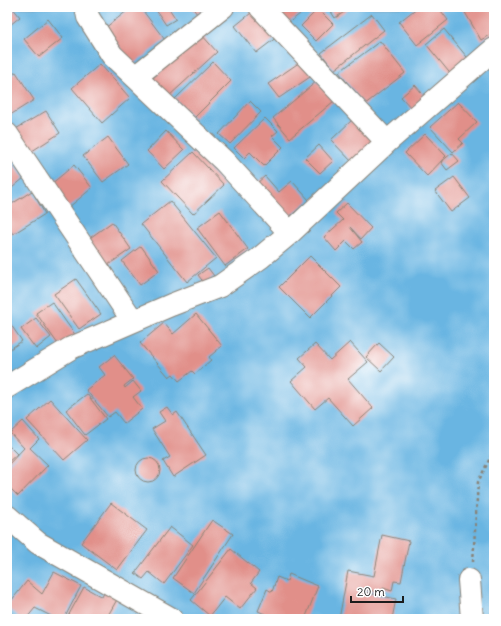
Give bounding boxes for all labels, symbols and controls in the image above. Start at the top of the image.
scale bar [351,578,403,604]
text: 20 m [357,584,385,599]

